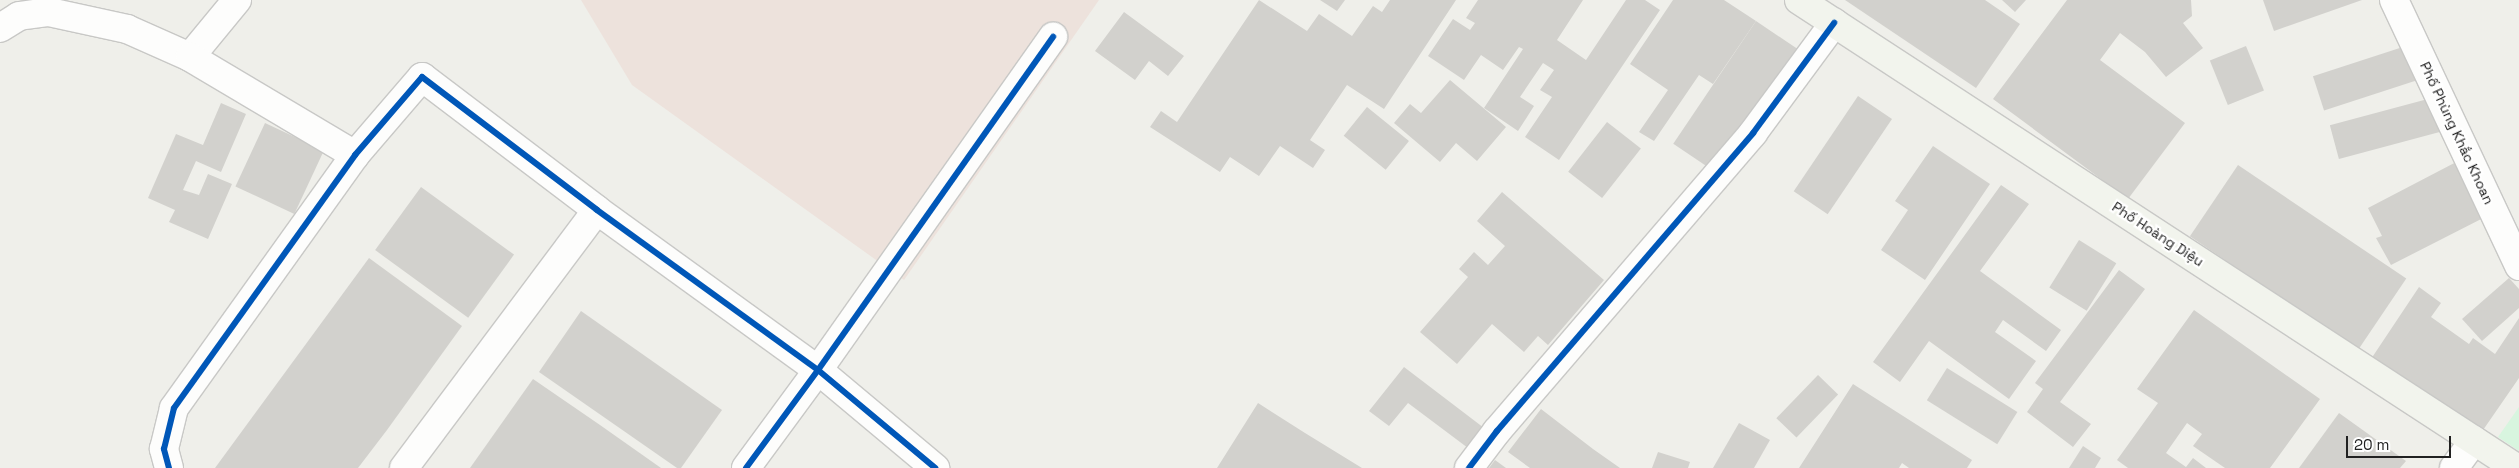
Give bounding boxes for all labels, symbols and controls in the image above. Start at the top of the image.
street label: Phố Phùng Khắc Khoan [2417,59,2497,207]
street label: Phố Hoàng Diệu [2109,198,2207,270]
scale bar [2349,426,2454,458]
text: 20 m [2354,435,2389,454]

